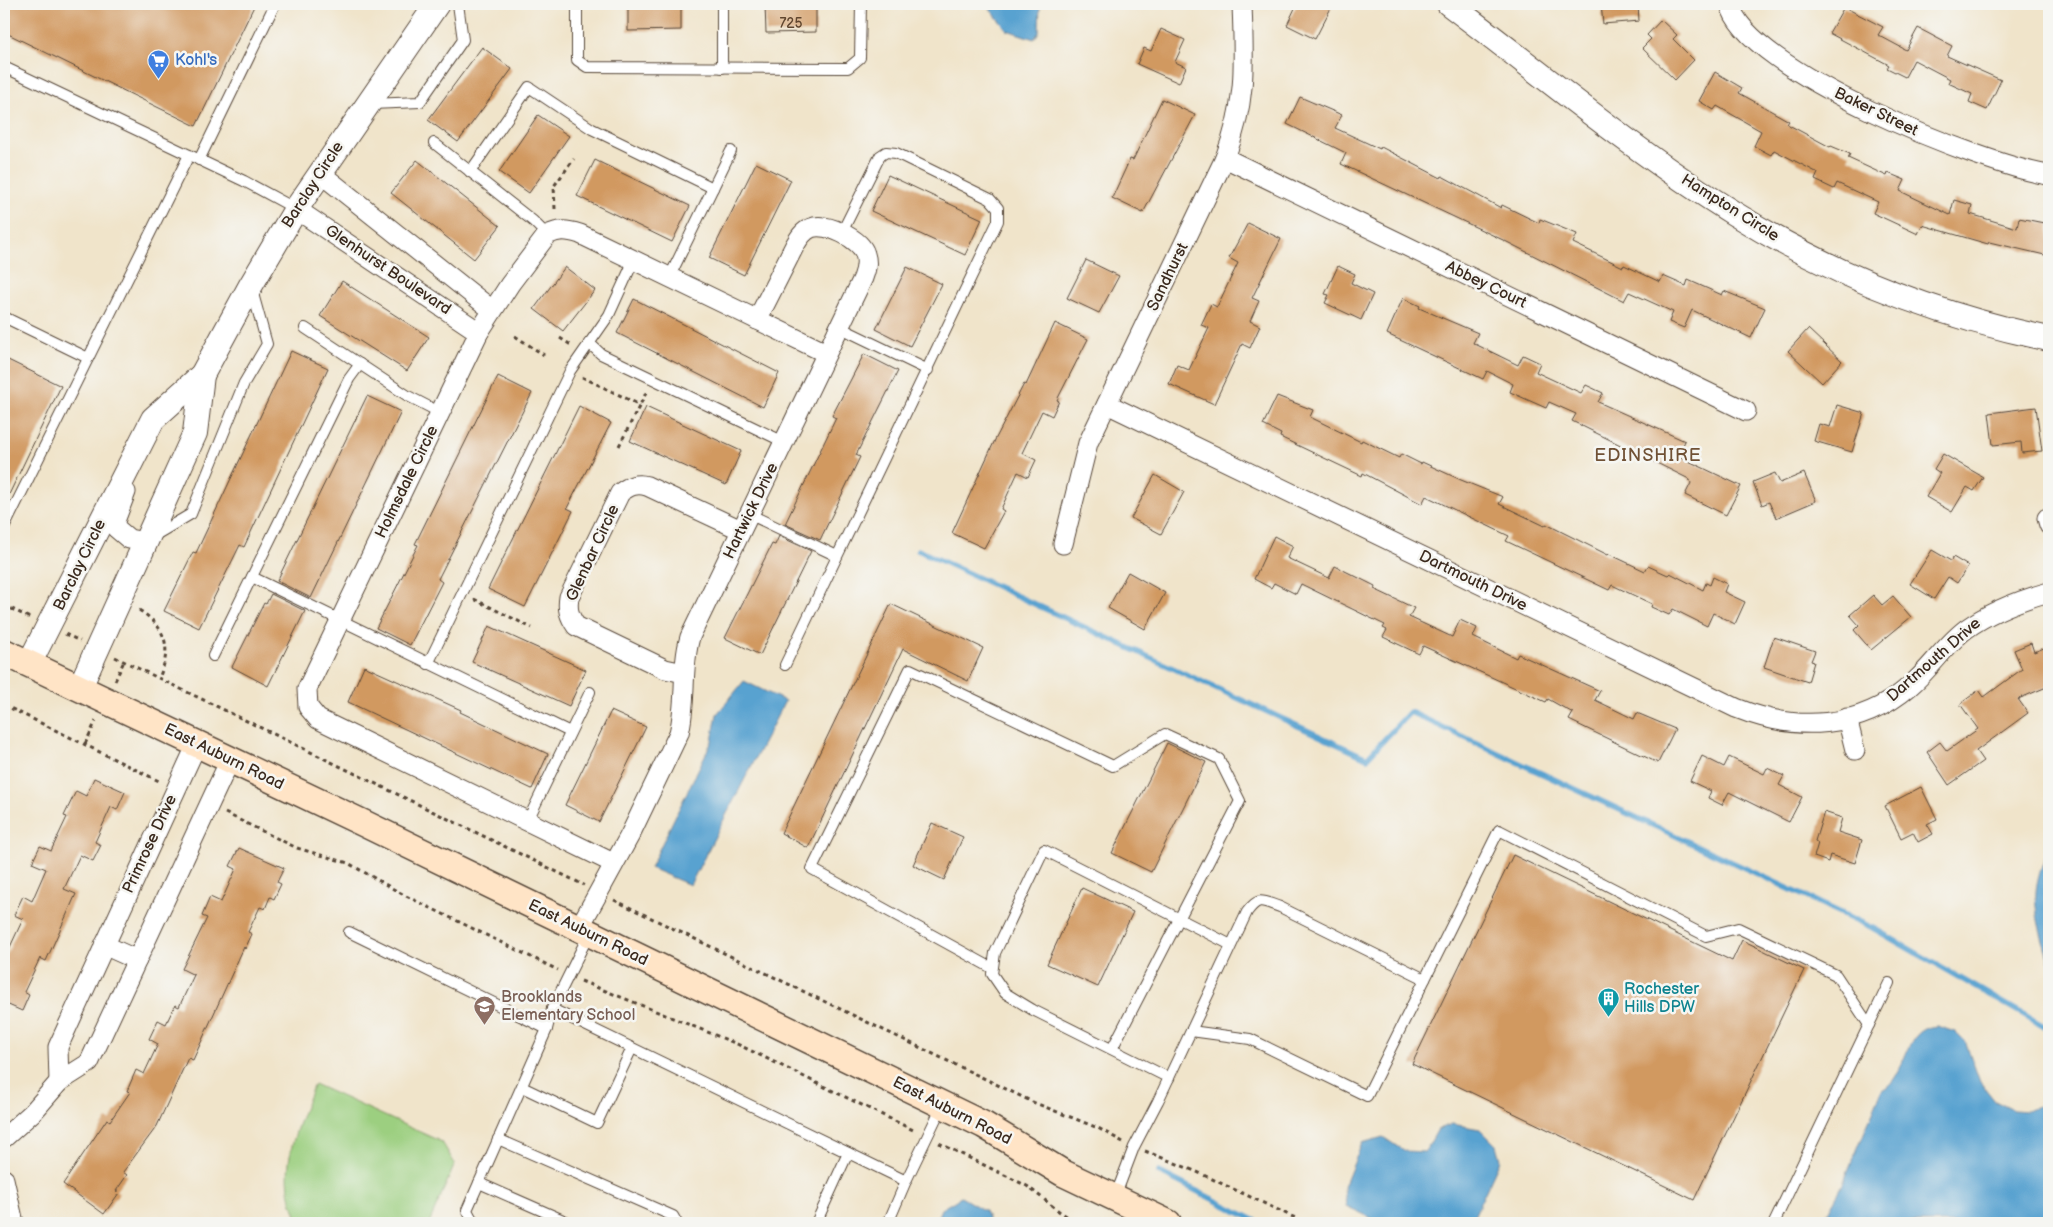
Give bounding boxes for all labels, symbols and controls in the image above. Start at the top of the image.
house number: 725 [779,15,803,32]
supermarket icon: Kohl's [147,48,171,79]
place label: Kohl's [175,51,217,70]
street label: Baker Street [1831,84,1921,140]
street label: Barclay Circle [278,138,348,232]
street label: Hampton Circle [1677,170,1783,246]
street label: Glenhurst Boulevard [322,221,454,319]
street label: Sandhurst [1143,240,1193,314]
street label: Abbey Court [1442,257,1530,313]
street label: Holmsdale Circle [371,422,443,541]
district label: EDINSHIRE [1594,445,1702,466]
street label: Hartwick Drive [720,459,783,562]
street label: Glenbar Circle [562,501,624,604]
street label: Barclay Circle [50,516,110,614]
street label: Dartmouth Drive [1416,547,1531,616]
street label: Dartmouth Drive [1883,614,1985,706]
street label: East Auburn Road [161,720,287,794]
street label: Primrose Drive [119,791,181,896]
street label: East Auburn Road [525,896,651,970]
place label: Rochester Hills DPW [1624,980,1699,1017]
building icon: Rochester Hills DPW [1596,986,1620,1017]
place label: Brooklands Elementary School [501,988,635,1025]
school or university icon: Brooklands Elementary School [473,994,497,1025]
street label: East Auburn Road [889,1073,1015,1149]

